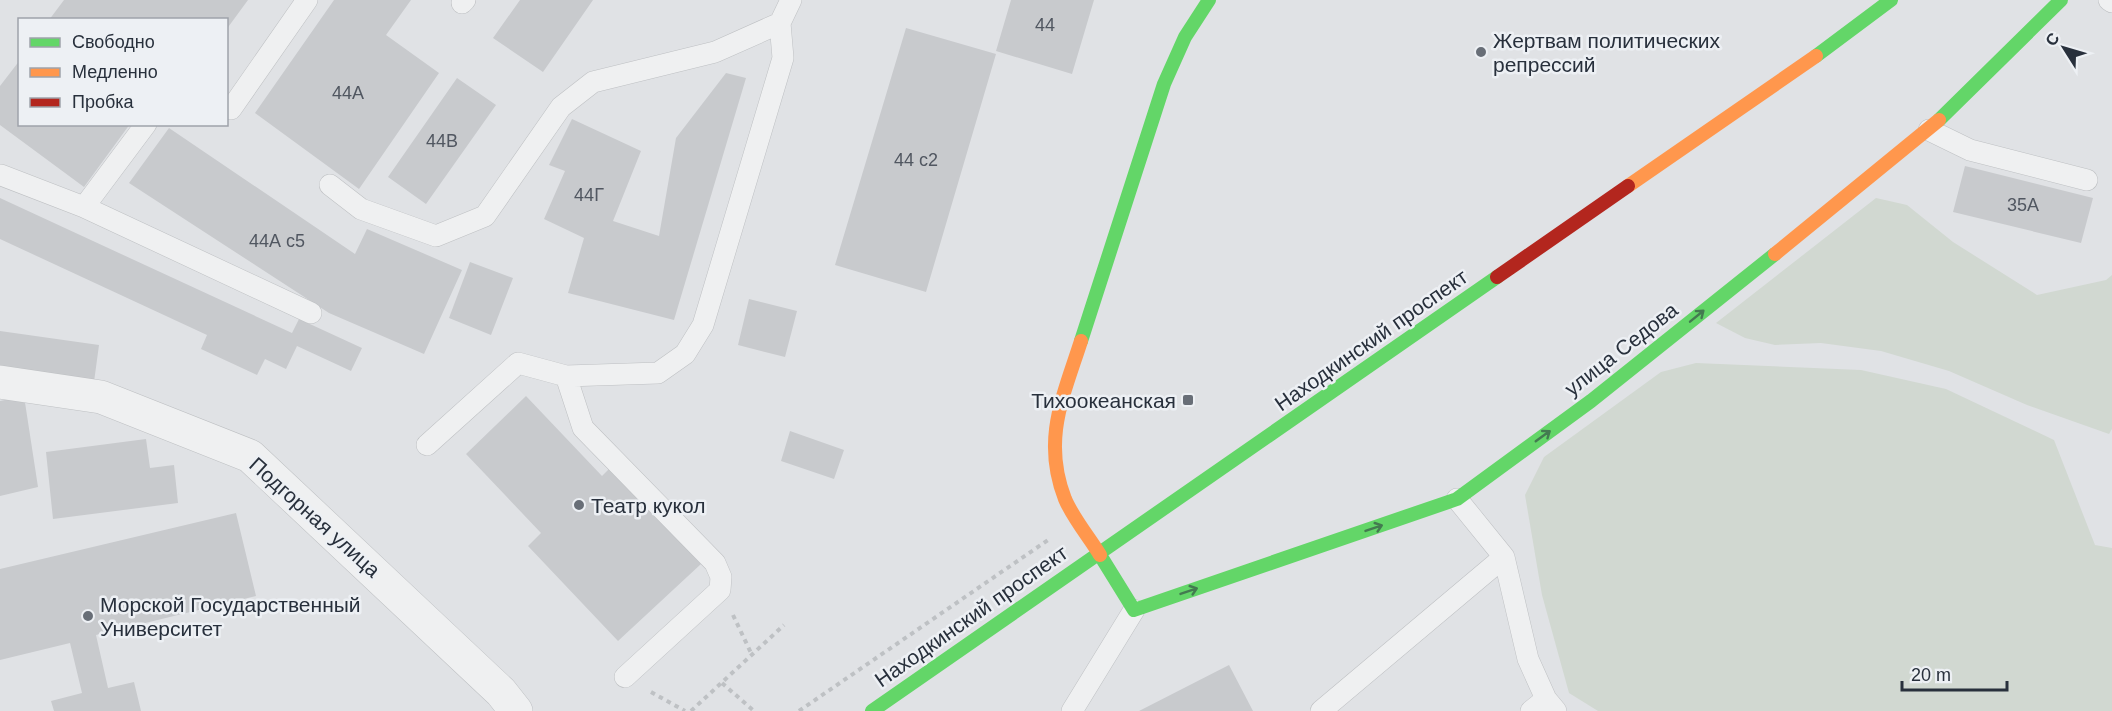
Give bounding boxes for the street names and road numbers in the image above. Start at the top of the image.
street label: Находкинский проспект [1270,265,1472,415]
street label: улица Седова [1560,298,1682,400]
street label: Подгорная улица [245,452,385,582]
street label: Находкинский проспект [870,541,1072,691]

